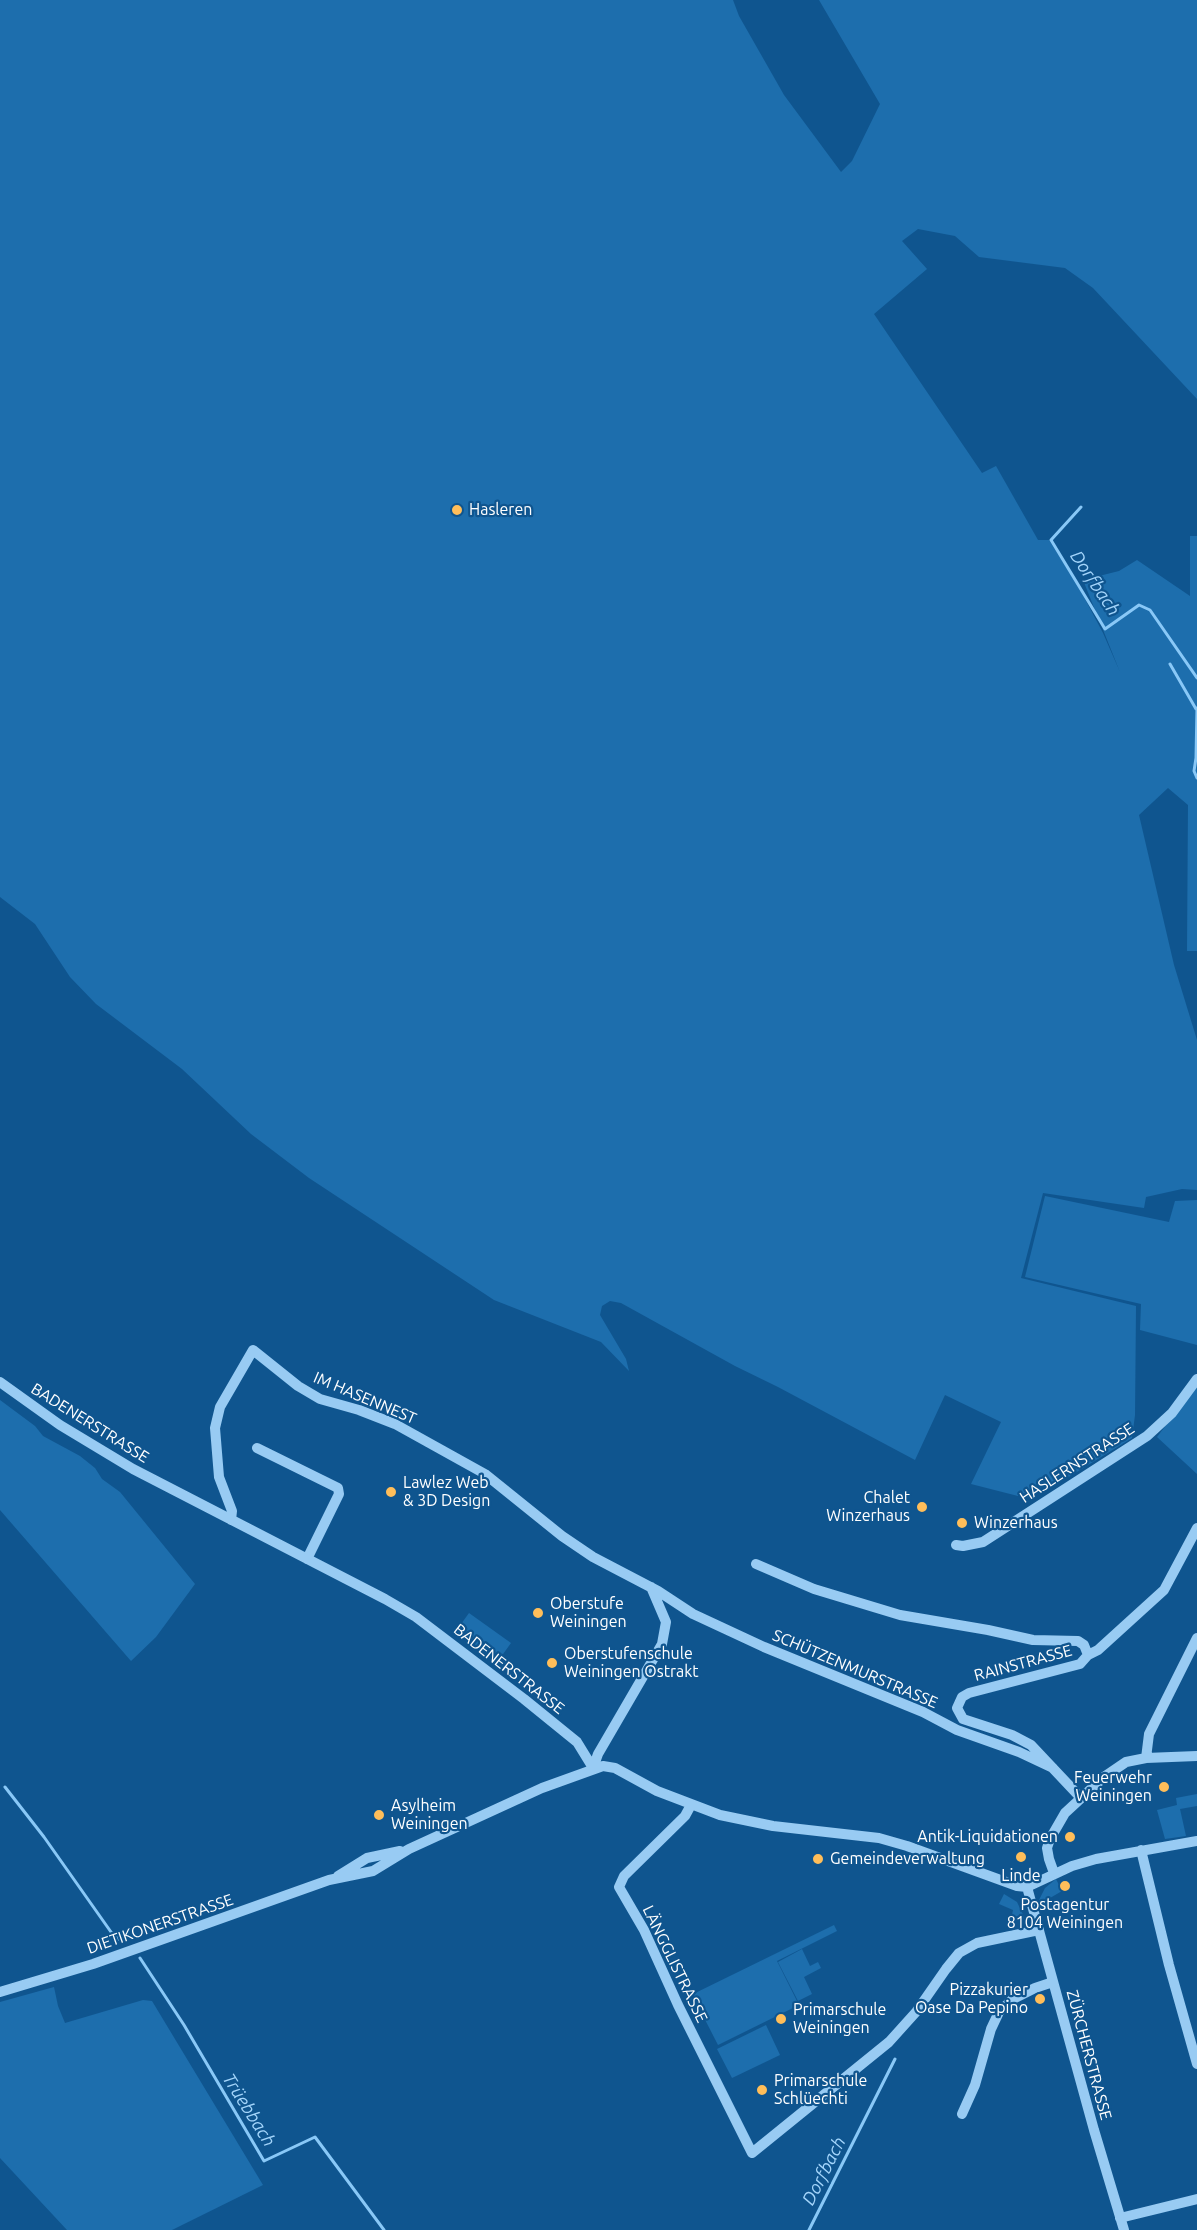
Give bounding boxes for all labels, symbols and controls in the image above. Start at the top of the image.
place label: Hasleren [469,500,532,520]
marker: Hasleren [450,503,464,517]
water label: Dorfbach [1065,546,1125,620]
street label: IM HASENNEST [311,1368,419,1428]
street label: BADENERSTRASSE [28,1379,152,1467]
street label: HASLERNSTRASSE [1016,1419,1138,1507]
place label: Lawlez Web & 3D Design [403,1473,490,1511]
marker: Lawlez Web & 3D Design [384,1485,398,1499]
place label: Chalet Winzerhaus [826,1488,910,1526]
marker: Chalet Winzerhaus [915,1500,929,1514]
place label: Winzerhaus [974,1513,1058,1533]
marker: Winzerhaus [955,1516,969,1530]
place label: Oberstufe Weiningen [550,1594,627,1632]
marker: Oberstufe Weiningen [531,1606,545,1620]
street label: BADENERSTRASSE [450,1620,568,1718]
street label: SCHÜTZENMURSTRASSE [770,1625,940,1713]
street label: RAINSTRASSE [972,1641,1074,1685]
place label: Oberstufenschule Weiningen Ostrakt [564,1644,699,1682]
marker: Oberstufenschule Weiningen Ostrakt [545,1656,559,1670]
place label: Feuerwehr Weiningen [1074,1768,1152,1806]
marker: Feuerwehr Weiningen [1157,1780,1171,1794]
place label: Asylheim Weiningen [391,1796,468,1834]
marker: Asylheim Weiningen [372,1808,386,1822]
place label: Antik-Liquidationen [917,1827,1058,1847]
marker: Antik-Liquidationen [1063,1830,1077,1844]
place label: Gemeindeverwaltung [830,1849,985,1869]
marker: Linde [1014,1850,1028,1864]
marker: Gemeindeverwaltung [811,1852,825,1866]
place label: Linde [1001,1866,1041,1886]
marker: Postagentur 8104 Weiningen [1058,1879,1072,1893]
street label: DIETIKONERSTRASSE [84,1890,236,1958]
place label: Postagentur 8104 Weiningen [1007,1895,1123,1933]
street label: LÄNGGLISTRASSE [638,1902,712,2026]
place label: Pizzakurier Oase Da Pepino [915,1980,1028,2018]
street label: ZÜRCHERSTRASSE [1062,1988,1116,2122]
marker: Pizzakurier Oase Da Pepino [1033,1992,1047,2006]
place label: Primarschule Weiningen [793,2000,886,2038]
marker: Primarschule Weiningen [774,2012,788,2026]
water label: Trüebbach [218,2069,280,2151]
place label: Primarschule Schlüechti [774,2071,867,2109]
marker: Primarschule Schlüechti [755,2083,769,2097]
water label: Dorfbach [798,2133,850,2209]

